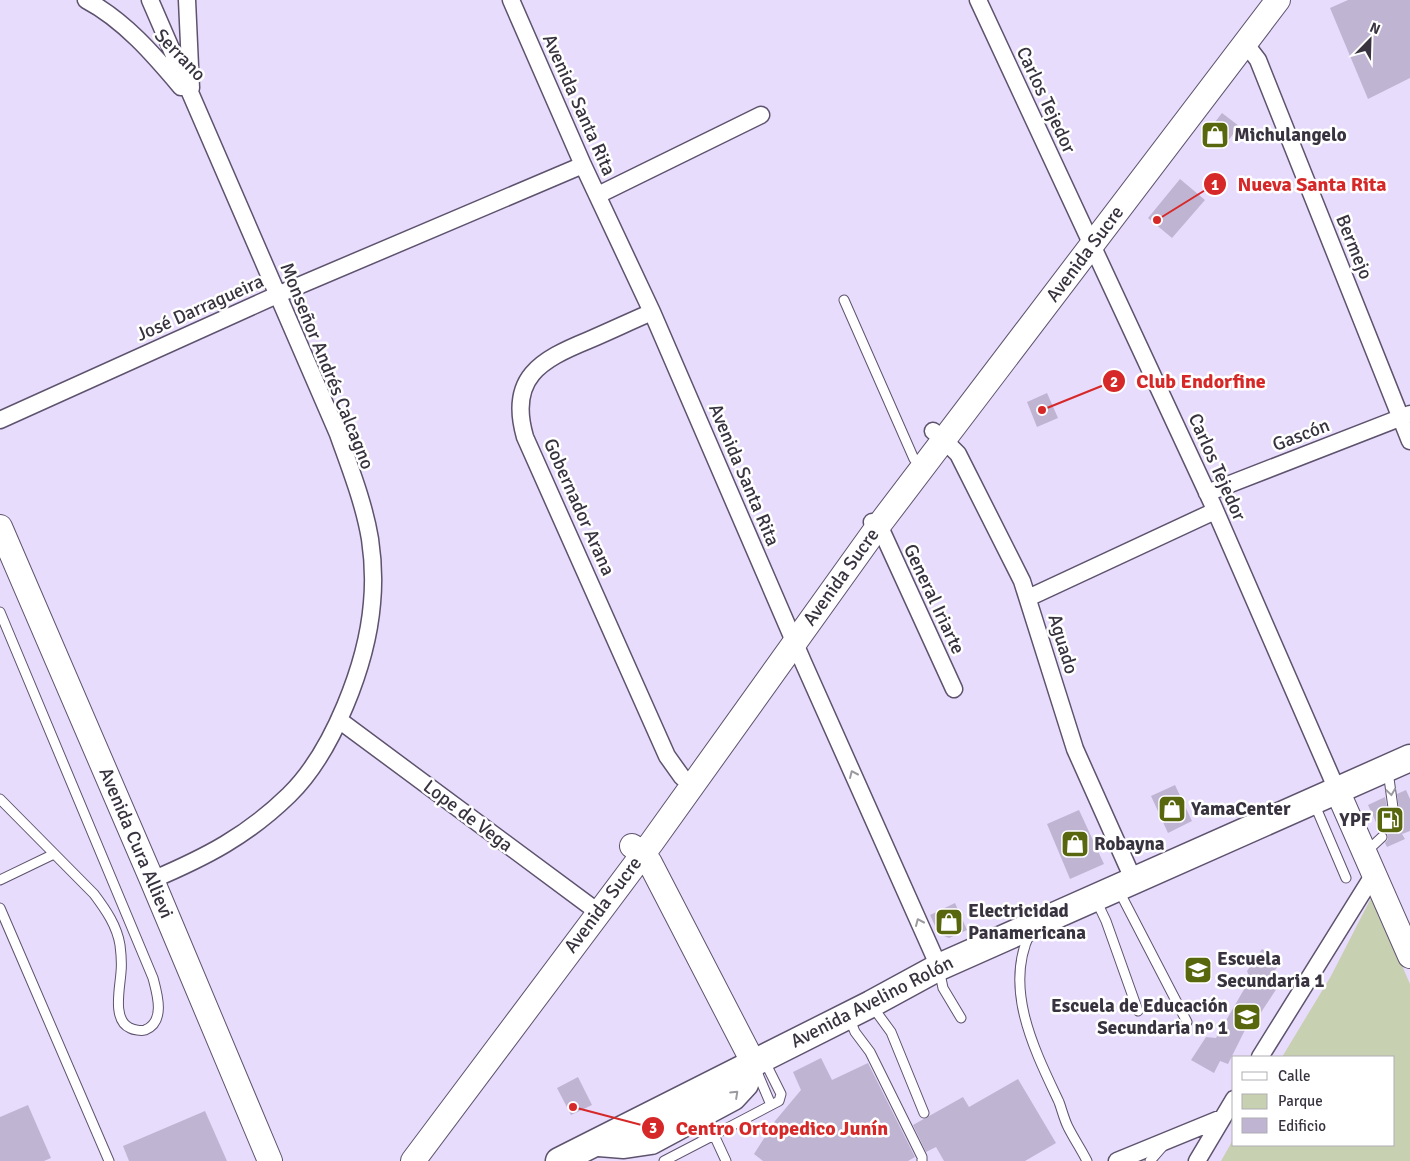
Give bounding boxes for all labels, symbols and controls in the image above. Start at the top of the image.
north arrow [1345,15,1395,65]
text: N [1367,19,1383,38]
street label: Serrano [149,24,211,86]
street label: Avenida Santa Rita [537,31,621,179]
street label: Carlos Tejedor [1011,43,1081,157]
shop icon: Michulangelo [1200,120,1230,150]
place label: Michulangelo [1234,123,1347,147]
callout: Nueva Santa Rita [1203,167,1397,202]
text: Nueva Santa Rita [1237,172,1387,197]
text: 1 [1211,176,1219,194]
street label: Avenida Sucre [1041,201,1129,307]
street label: Bermejo [1330,211,1378,283]
street label: Monseñor Andrés Calcagno [275,259,380,473]
street label: José Darragueira [132,269,268,347]
callout: Club Endorfine [1101,364,1276,399]
text: Club Endorfine [1136,369,1266,394]
text: 2 [1110,373,1118,391]
street label: Avenida Santa Rita [703,400,785,550]
street label: Carlos Tejedor [1183,410,1251,524]
street label: Gascón [1269,413,1333,457]
street label: Gobernador Arana [538,435,620,579]
street label: Avenida Sucre [798,524,884,630]
street label: General Iriarte [898,540,970,658]
street label: Aguado [1043,611,1083,677]
street label: Avenida Cura Allievi [93,764,179,922]
one-way arrow [848,770,859,779]
street label: Lope de Vega [418,775,518,857]
one-way arrow [1385,787,1395,796]
shop icon: YamaCenter [1157,794,1187,824]
place label: YamaCenter [1190,797,1291,821]
fuel station icon: YPF [1375,805,1405,835]
place label: YPF [1338,808,1371,832]
shop icon: Robayna [1060,829,1090,859]
place label: Robayna [1094,832,1165,856]
street label: Avenida Sucre [559,852,647,958]
place label: Electricidad Panamericana [968,899,1086,945]
shop icon: Electricidad Panamericana [934,907,964,937]
one-way arrow [914,918,925,927]
place label: Escuela Secundaria 1 [1217,947,1325,993]
street label: Avenida Avelino Rolón [787,951,957,1053]
school or university icon: Escuela Secundaria 1 [1183,955,1213,985]
place label: Escuela de Educación Secundaria nº 1 [1051,994,1228,1040]
school or university icon: Escuela de Educación Secundaria nº 1 [1232,1002,1262,1032]
legend [1232,1056,1395,1146]
text: Calle [1278,1067,1311,1085]
one-way arrow [729,1091,738,1100]
text: Parque [1278,1092,1323,1110]
callout: Centro Ortopedico Junín [640,1111,898,1146]
text: Centro Ortopedico Junín [676,1116,888,1141]
text: Edificio [1278,1117,1326,1135]
text: 3 [649,1119,657,1137]

